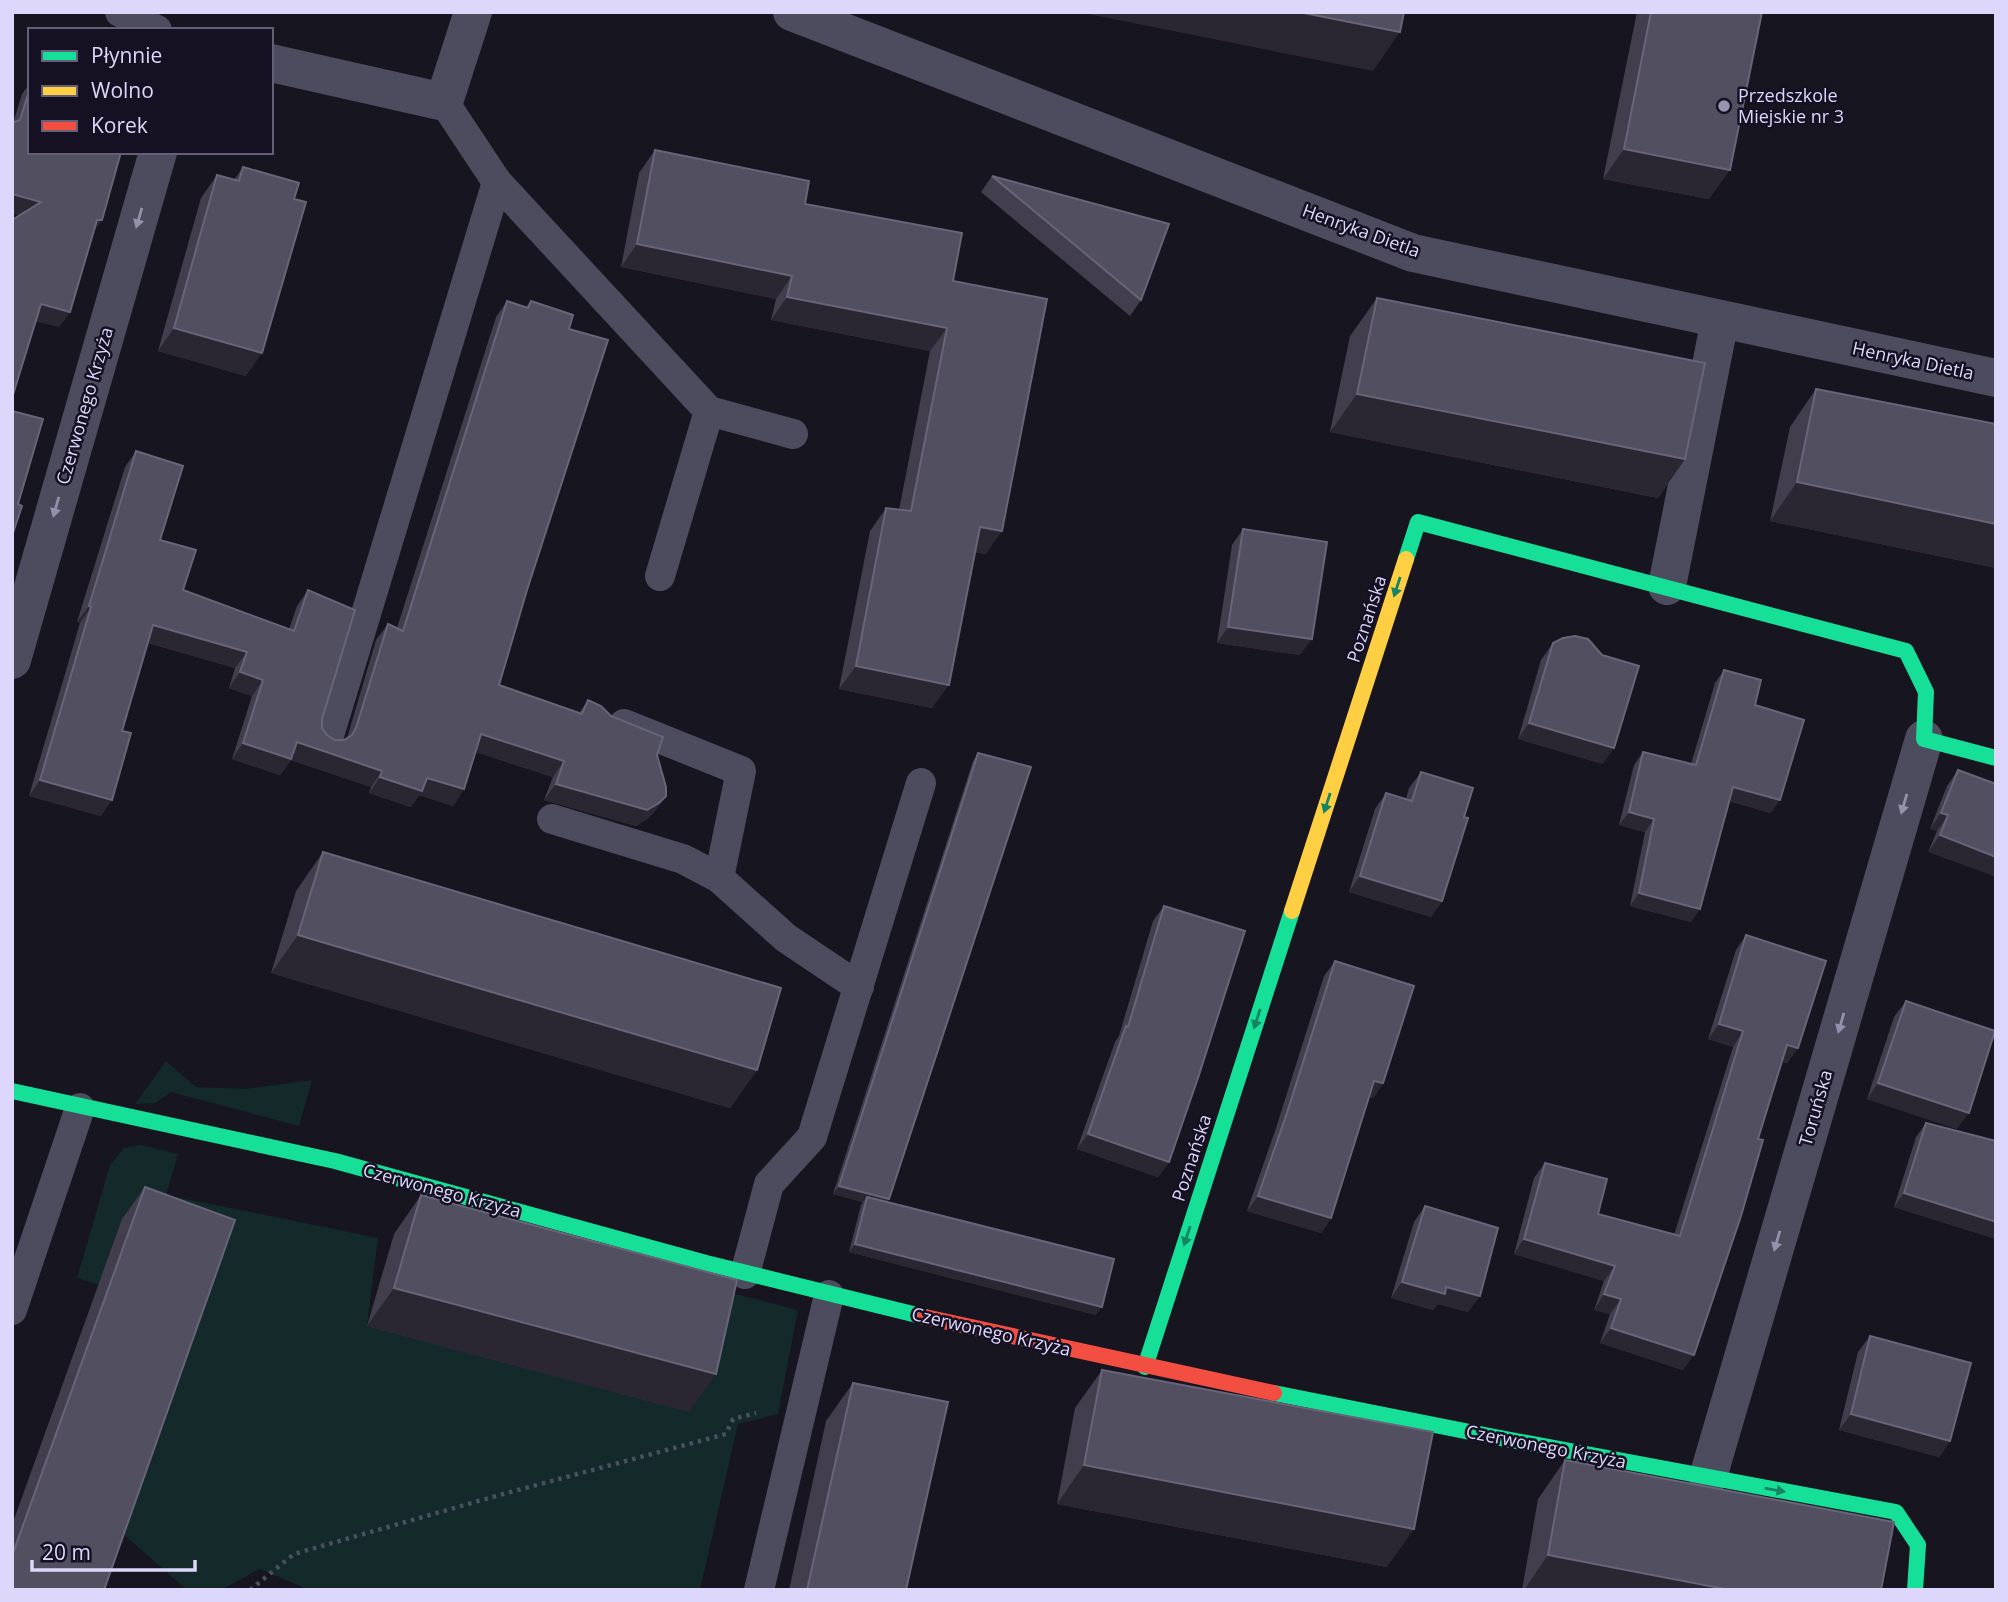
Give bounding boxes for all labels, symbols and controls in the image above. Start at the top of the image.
legend [28,28,273,154]
text: Płynnie [91,41,162,69]
text: Wolno [91,76,154,104]
place label: Przedszkole Miejskie nr 3 [1738,83,1844,128]
marker: Przedszkole Miejskie nr 3 [1716,98,1732,114]
text: Korek [91,111,148,139]
street label: Henryka Dietla [1299,198,1424,262]
one-way arrow [133,207,144,229]
street label: Czerwonego Krzyża [50,324,118,487]
street label: Henryka Dietla [1850,335,1976,385]
one-way arrow [50,496,61,518]
street label: Poznańska [1341,572,1391,665]
one-way arrow [1392,576,1402,597]
one-way arrow [1322,793,1332,814]
one-way arrow [1899,794,1909,815]
one-way arrow [1252,1009,1262,1030]
one-way arrow [1835,1013,1845,1034]
street label: Toruńska [1793,1067,1837,1149]
street label: Poznańska [1166,1111,1216,1204]
street label: Czerwonego Krzyża [361,1157,524,1223]
one-way arrow [1182,1226,1192,1247]
one-way arrow [1771,1231,1781,1252]
street label: Czerwonego Krzyża [909,1301,1073,1361]
street label: Czerwonego Krzyża [1464,1419,1628,1473]
one-way arrow [1764,1485,1786,1496]
scale bar [32,1528,194,1572]
text: 20 m [42,1538,91,1566]

